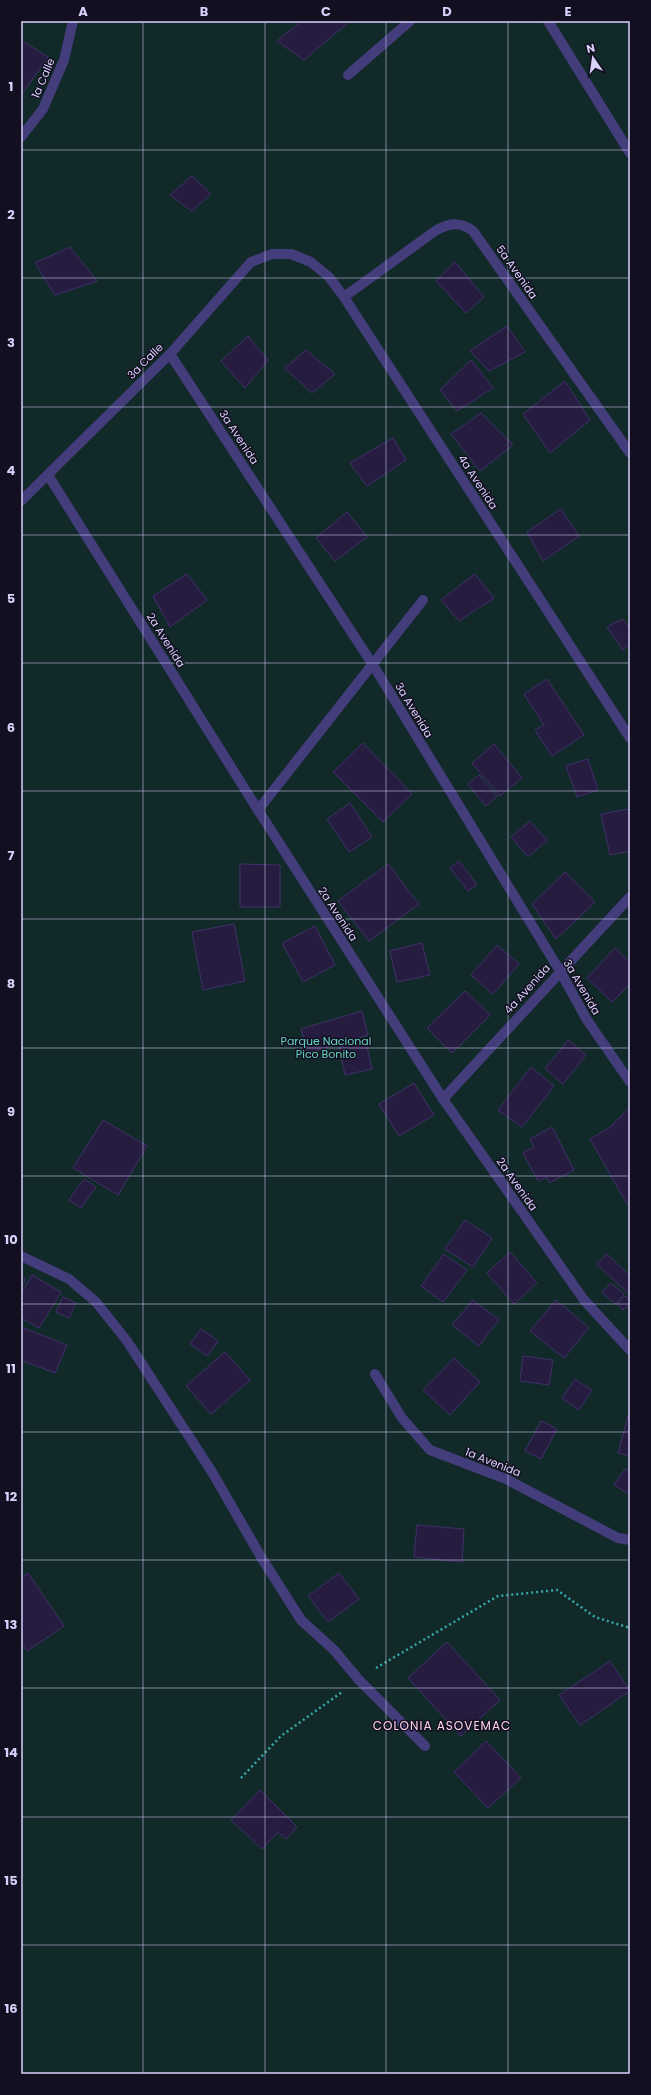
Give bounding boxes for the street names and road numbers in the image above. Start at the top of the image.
street label: 1a Calle [27,55,59,100]
street label: 5a Avenida [493,242,541,302]
street label: 3a Calle [123,339,167,383]
street label: 3a Avenida [215,407,263,467]
street label: 4a Avenida [454,452,502,512]
street label: 2a Avenida [143,610,189,670]
street label: 3a Avenida [391,679,437,741]
street label: 2a Avenida [314,884,362,944]
street label: 3a Avenida [560,956,604,1018]
street label: 4a Avenida [500,960,554,1018]
street label: 2a Avenida [493,1154,541,1214]
street label: 1a Avenida [463,1444,523,1480]

